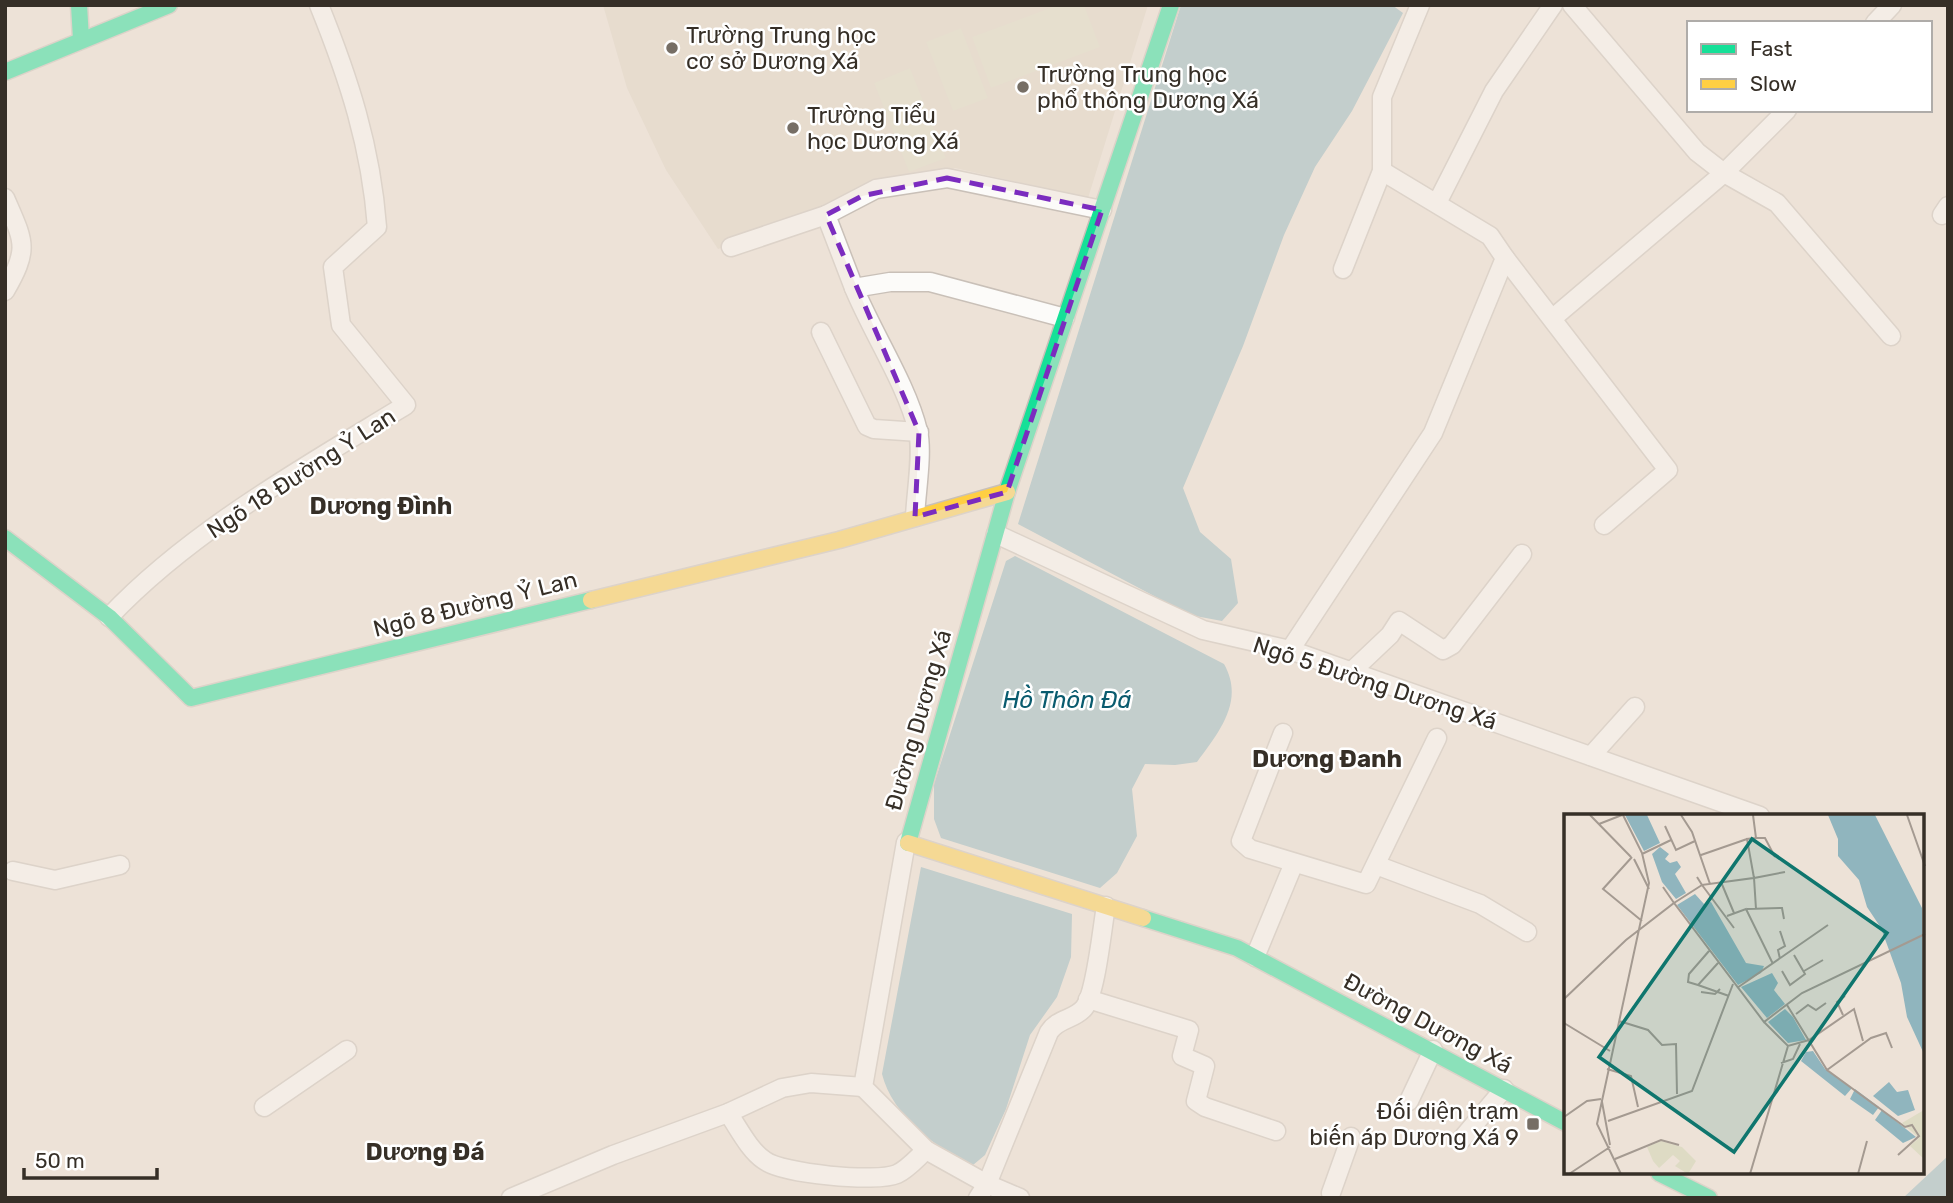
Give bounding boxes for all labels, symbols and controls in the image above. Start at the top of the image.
place label: Trường Trung học cơ sở Dương Xá [686,21,876,75]
legend [1687,21,1932,112]
text: Fast [1750,36,1792,61]
marker: Trường Trung học cơ sở Dương Xá [664,40,680,56]
place label: Trường Trung học phổ thông Dương Xá [1037,60,1259,114]
text: Slow [1750,71,1797,96]
marker: Trường Trung học phổ thông Dương Xá [1015,79,1031,95]
place label: Trường Tiểu học Dương Xá [807,101,959,155]
marker: Trường Tiểu học Dương Xá [785,120,801,136]
street label: Ngõ 18 Đường Ỷ Lan [201,401,400,544]
district label: Dương Đình [310,492,452,520]
street label: Ngõ 8 Đường Ỷ Lan [370,564,580,643]
street label: Đường Dương Xá [879,626,957,814]
street label: Ngõ 5 Đường Dương Xá [1250,630,1500,736]
water label: Hồ Thôn Đá [1002,684,1132,714]
district label: Dương Đanh [1252,745,1402,773]
inset map [1564,814,1925,1175]
street label: Đường Dương Xá [1339,967,1517,1079]
place label: Đối diện trạm biến áp Dương Xá 9 [1309,1097,1519,1151]
marker: Đối diện trạm biến áp Dương Xá 9 [1525,1116,1541,1132]
scale bar [24,1136,158,1180]
district label: Dương Đá [365,1138,485,1166]
text: 50 m [35,1148,85,1173]

